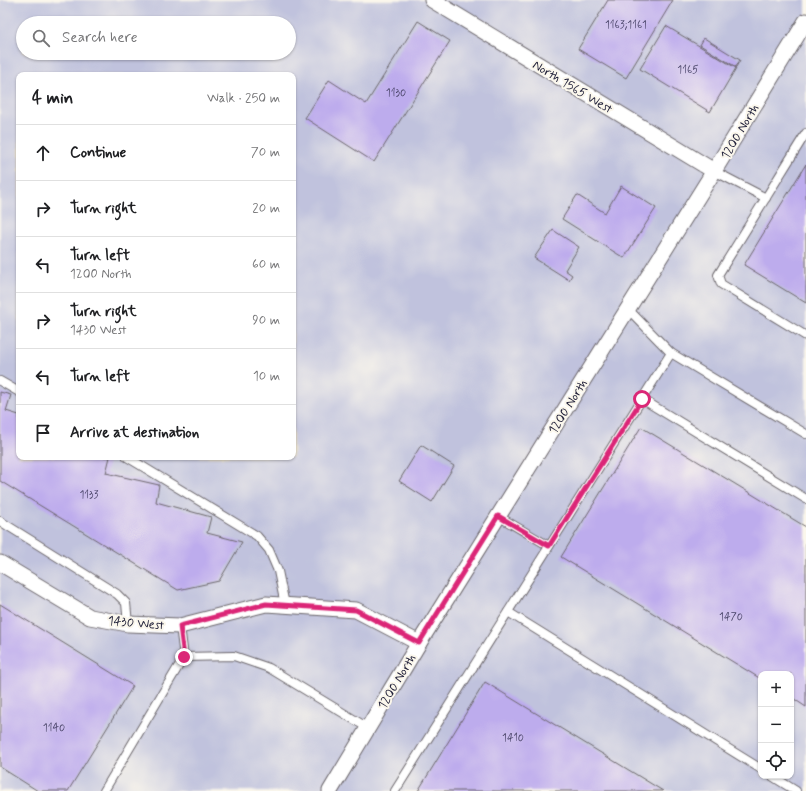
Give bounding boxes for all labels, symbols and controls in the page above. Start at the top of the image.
search box [16,16,296,60]
house number: 1163;1161 [605,18,647,32]
icon: search [30,27,52,49]
text: Search here [62,28,138,48]
street label: North 1565 West [529,57,615,118]
house number: 1165 [677,63,699,77]
house number: 1130 [386,86,406,100]
text: 4 min [32,87,73,109]
text: Walk · 250 m [207,90,280,107]
street label: 1200 North [717,101,763,162]
icon: ahead [32,142,54,164]
text: Continue [70,143,126,163]
text: 70 m [251,144,280,161]
icon: right [32,198,54,220]
text: Turn right [70,199,137,219]
text: 20 m [252,200,280,217]
text: Turn left [70,246,130,266]
icon: left [32,254,54,276]
text: 60 m [252,256,280,273]
text: 1200 North [70,266,131,283]
text: Turn right [70,302,137,322]
icon: right [32,310,54,332]
text: 90 m [252,312,280,329]
text: 1430 West [70,322,126,339]
icon: left [32,366,54,388]
text: Turn left [70,367,130,387]
text: 10 m [253,368,280,385]
street label: 1200 North [545,376,592,437]
route start [633,390,651,408]
icon: arrive [32,422,54,444]
text: Arrive at destination [70,423,199,443]
house number: 1133 [79,488,99,502]
house number: 1470 [719,610,743,624]
street label: 1430 West [107,613,165,634]
route end [175,648,193,666]
street label: 1200 North [374,651,420,712]
map controls [758,671,794,779]
button: + [758,671,794,707]
button: − [758,707,794,743]
house number: 1140 [43,721,65,735]
house number: 1410 [502,731,524,745]
button: locate [758,743,794,779]

